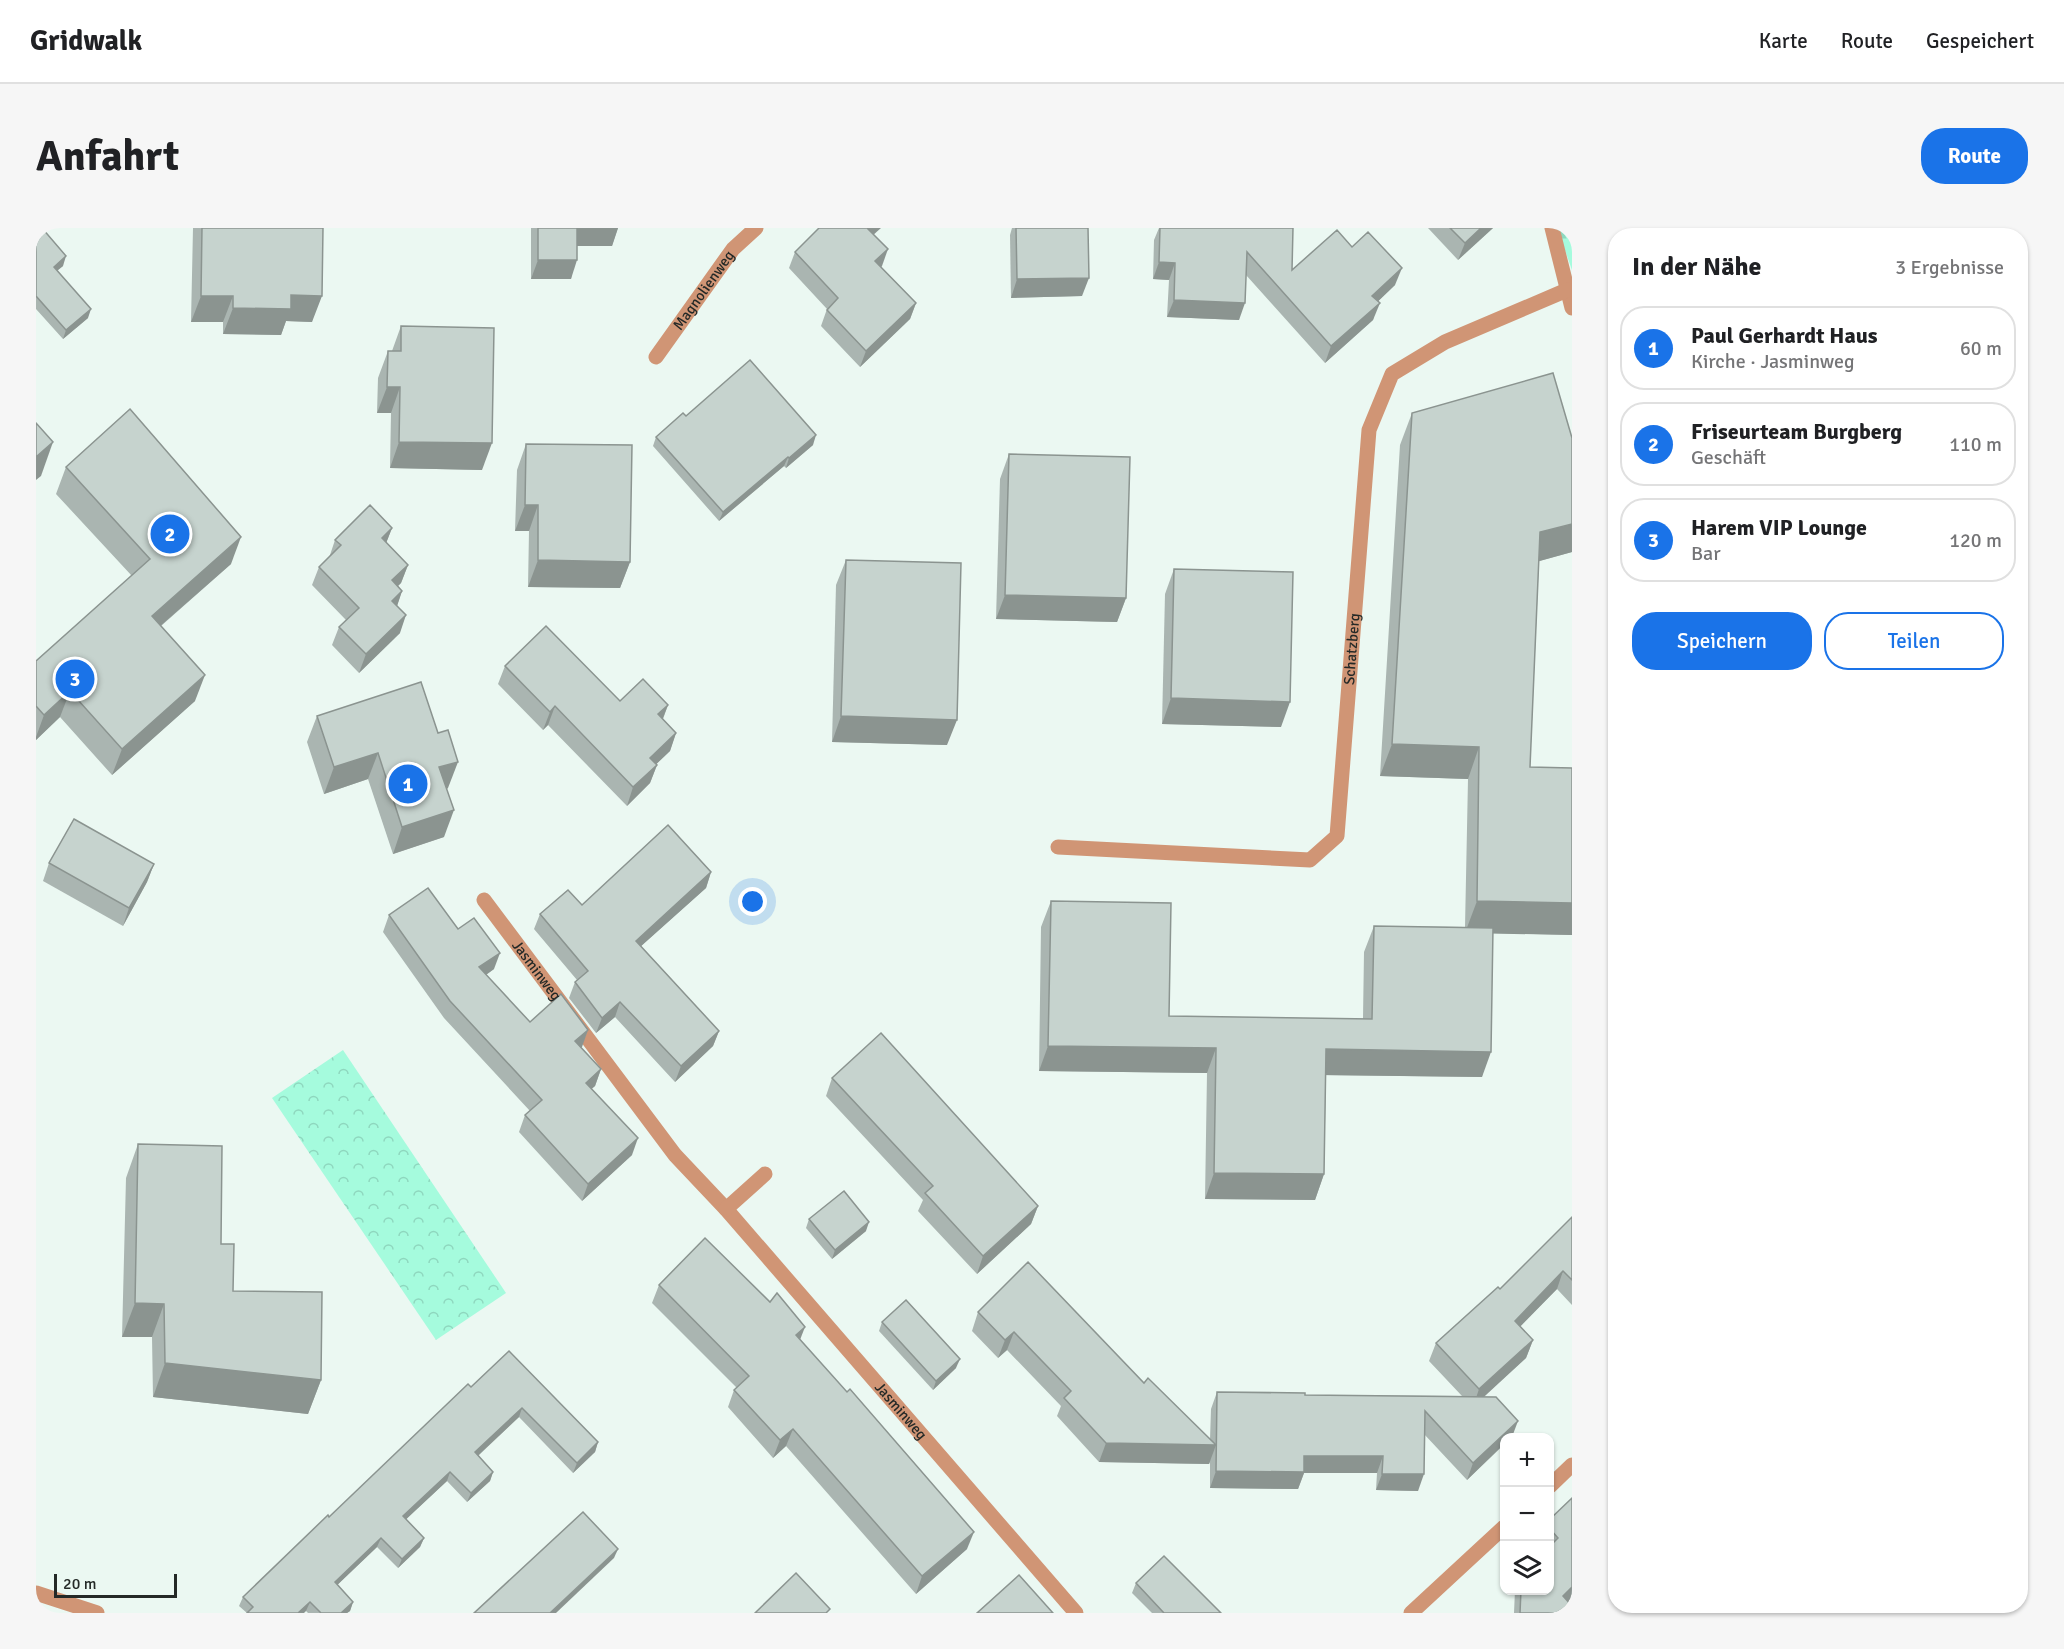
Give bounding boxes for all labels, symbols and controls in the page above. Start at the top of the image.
text: Gridwalk [30,24,142,58]
text: Karte [1759,28,1808,54]
text: Route [1841,28,1893,54]
text: Gespeichert [1926,28,2034,54]
button: Route [1921,128,2028,184]
text: Anfahrt [36,131,179,182]
street label: Magnolienweg [669,247,738,334]
text: In der Nähe [1632,251,1762,283]
text: 3 Ergebnisse [1895,255,2004,280]
text: Paul Gerhardt Haus [1691,322,1878,349]
text: 1 [1648,336,1659,361]
text: 60 m [1960,336,2002,361]
text: Kirche · Jasminweg [1691,349,1855,374]
text: Friseurteam Burgberg [1691,418,1902,445]
text: 2 [1648,432,1659,457]
text: 110 m [1949,432,2002,457]
text: Geschäft [1691,445,1766,470]
pin: 2 [150,512,190,556]
text: Harem VIP Lounge [1691,514,1867,541]
text: 3 [1648,528,1659,553]
text: 120 m [1949,528,2002,553]
text: Bar [1691,541,1721,566]
street label: Schatzberg [1340,612,1364,686]
button: Speichern [1632,612,1812,670]
button: Teilen [1824,612,2004,670]
pin: 3 [56,656,94,702]
pin: 1 [388,762,428,806]
your location [738,887,767,916]
street label: Jasminweg [508,937,565,1004]
street label: Jasminweg [871,1378,931,1444]
map controls [1500,1433,1554,1595]
button: + [1500,1433,1554,1487]
button: − [1500,1487,1554,1541]
button: layers [1500,1541,1554,1595]
scale bar [54,1571,177,1598]
text: 20 m [63,1574,97,1594]

